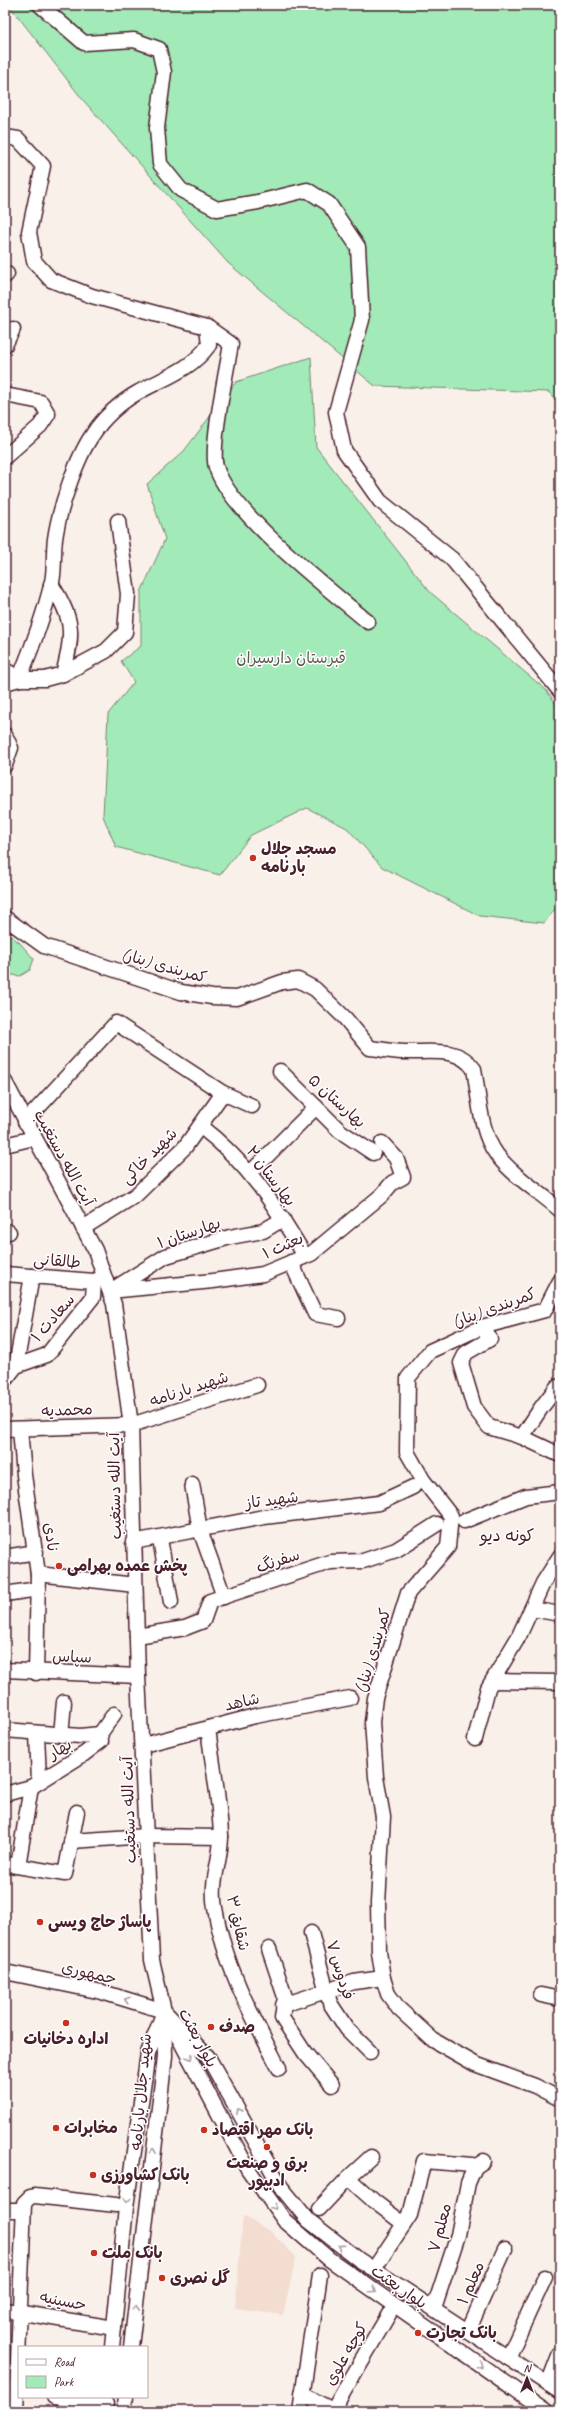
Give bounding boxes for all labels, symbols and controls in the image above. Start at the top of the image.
park label: قبرستان دارسیران [236,648,346,668]
place label: مسجد جلال بارنامه [261,839,336,877]
marker: مسجد جلال بارنامه [248,853,258,863]
street label: کمربندی (بنار) [119,944,209,988]
street label: بهارستان ۵ [304,1070,370,1132]
street label: آیت الله دستغیب [29,1106,99,1211]
street label: شهید خاکی [117,1124,181,1188]
street label: بهارستان ۲ [242,1142,300,1210]
street label: بهارستان ۱ [155,1213,223,1253]
street label: بعثت ۱ [259,1228,307,1264]
street label: طالقانی [33,1249,81,1273]
street label: کمربندی (بنار) [449,1284,539,1332]
street label: سعادت ۱ [27,1290,79,1346]
street label: شهید بارنامه [147,1367,231,1411]
street label: محمدیه [41,1399,93,1421]
street label: آیت الله دستغیب [104,1431,126,1540]
street label: شهید تاز [242,1487,300,1513]
street label: نادی [39,1521,63,1553]
district label: کونه دیو [479,1525,534,1546]
street label: سفرنگ [254,1545,302,1577]
place label: پخش عمده بهرامی [67,1556,188,1576]
marker: پخش عمده بهرامی [54,1561,64,1571]
street label: کمربندی (بنار) [351,1606,395,1696]
street label: سپاس [52,1646,92,1668]
street label: شاهد [223,1688,261,1716]
street label: بهار [43,1734,76,1765]
street label: آیت الله دستغیب [117,1755,141,1864]
street label: شقایق ۳ [222,1893,254,1953]
place label: پاساژ حاج ویسی [48,1912,152,1932]
marker: پاساژ حاج ویسی [35,1917,45,1927]
street label: فردوس ۷ [322,1938,358,2002]
street label: جمهوری [60,1957,118,1989]
one-way arrow [123,1996,130,2004]
street label: بلوار بعثت [174,2005,222,2071]
place label: صدف [219,2017,255,2037]
marker: اداره دخانیات [61,2018,71,2028]
marker: صدف [206,2022,216,2032]
place label: اداره دخانیات [24,2029,108,2049]
street label: شهید جلال بارنامه [126,2033,156,2151]
one-way arrow [185,2053,192,2061]
one-way arrow [236,2108,243,2115]
place label: مخابرات [64,2118,118,2138]
place label: بانک مهر اقتصاد [212,2120,313,2140]
marker: مخابرات [51,2123,61,2133]
marker: بانک مهر اقتصاد [199,2125,209,2135]
marker: برق و صنعت ادبپور [262,2142,272,2152]
one-way arrow [149,2148,158,2154]
place label: برق و صنعت ادبپور [226,2153,308,2191]
place label: بانک کشاورزی [101,2165,190,2185]
marker: بانک کشاورزی [88,2170,98,2180]
one-way arrow [123,2197,132,2203]
street label: معلم ۷ [424,2201,458,2255]
one-way arrow [269,2203,276,2210]
place label: بانک ملت [102,2243,163,2263]
one-way arrow [338,2244,345,2252]
marker: بانک ملت [89,2248,99,2258]
street label: معلم ۱ [453,2258,491,2308]
street label: بلوار بعثت [367,2260,431,2314]
place label: گل نصری [170,2268,230,2288]
marker: گل نصری [157,2273,167,2283]
one-way arrow [369,2285,376,2293]
street label: حسینیه [38,2287,88,2315]
one-way arrow [131,2305,140,2311]
street label: کوچه علوی [320,2319,372,2389]
place label: بانک تجارت [426,2323,497,2343]
marker: بانک تجارت [413,2328,423,2338]
legend [18,2346,148,2398]
text: Road [54,2354,76,2370]
north arrow [507,2358,547,2398]
one-way arrow [475,2360,482,2367]
text: N [524,2361,533,2375]
text: Park [54,2374,75,2390]

